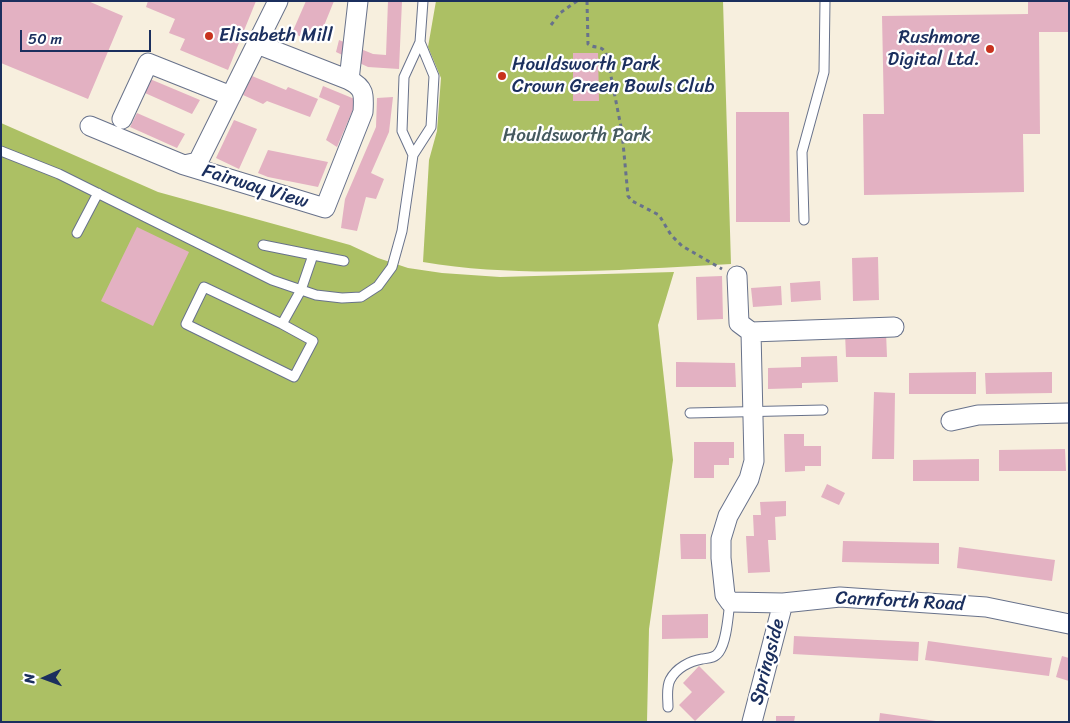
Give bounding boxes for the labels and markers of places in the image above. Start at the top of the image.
place label: Elisabeth Mill [219,25,333,47]
place label: Rushmore Digital Ltd. [888,27,980,71]
marker: Elisabeth Mill [203,30,215,42]
marker: Rushmore Digital Ltd. [984,43,996,55]
place label: Houldsworth Park Crown Green Bowls Club [512,54,715,98]
marker: Houldsworth Park Crown Green Bowls Club [496,70,508,82]

